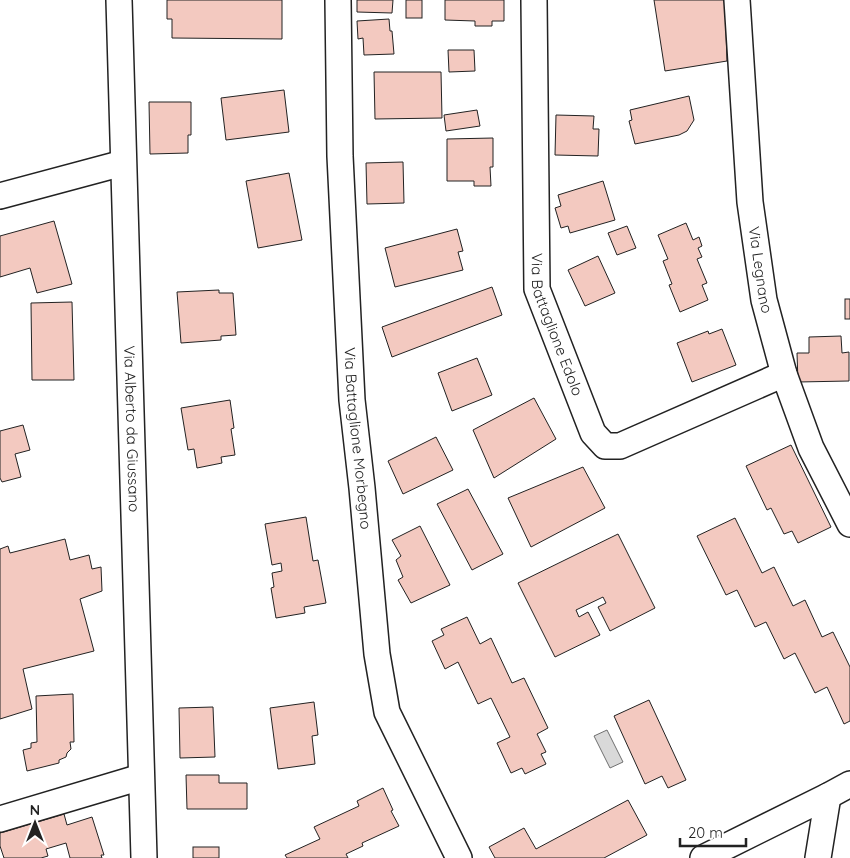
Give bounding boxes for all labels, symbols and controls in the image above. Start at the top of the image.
street label: Via Legnano [745,225,777,315]
street label: Via Battaglione Edolo [528,253,588,398]
street label: Via Alberto da Giussano [120,345,144,512]
street label: Via Battaglione Morbegno [340,347,376,530]
north arrow [10,798,60,848]
text: N [30,801,40,819]
scale bar [680,816,746,848]
text: 20 m [688,823,723,842]

